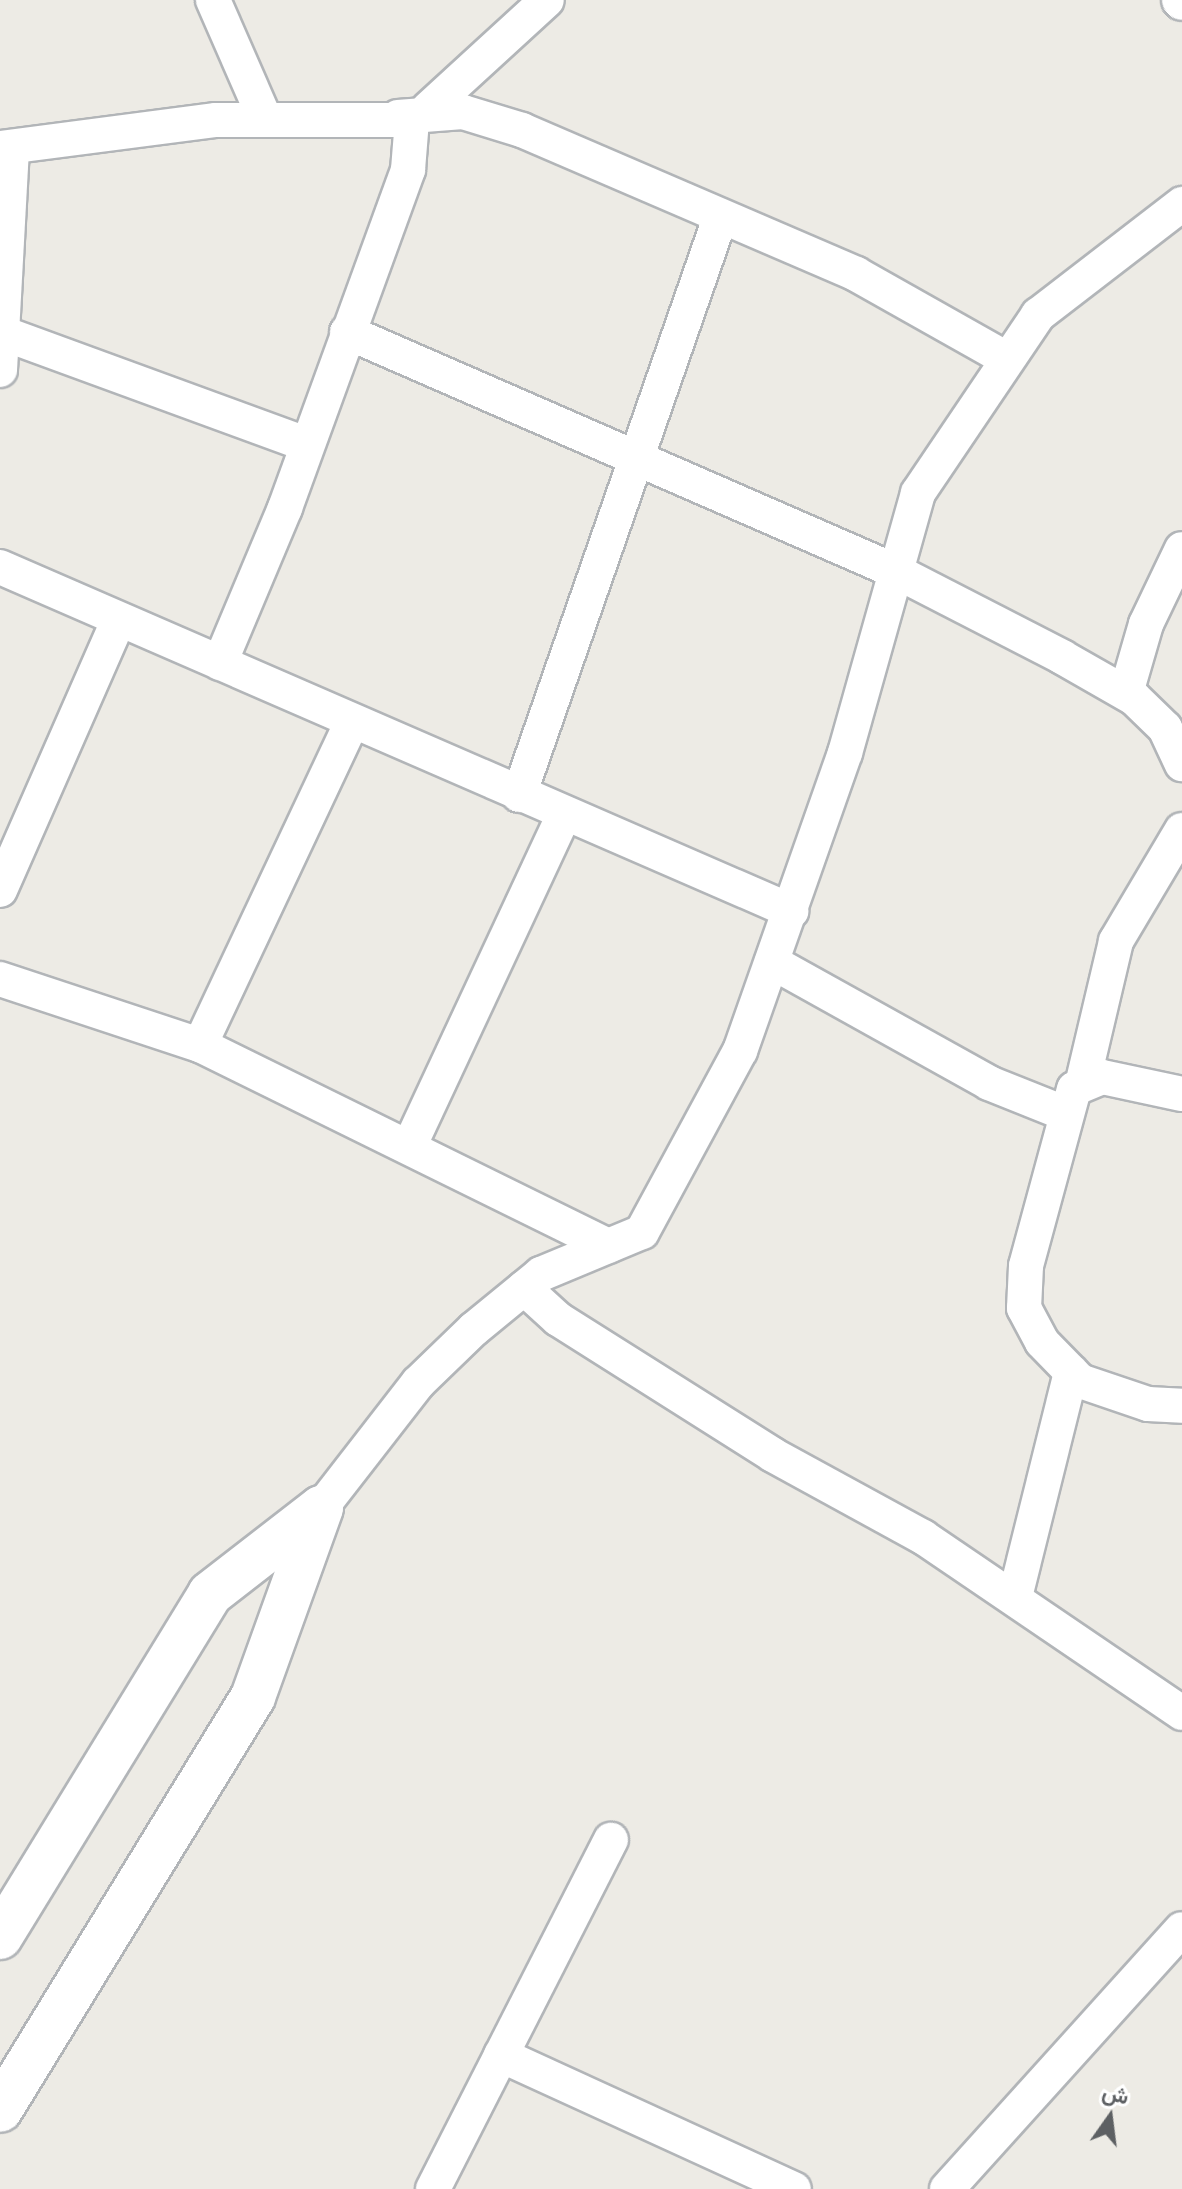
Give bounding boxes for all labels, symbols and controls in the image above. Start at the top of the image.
text: ش [1099,2076,1132,2111]
north arrow [1070,2077,1150,2157]

